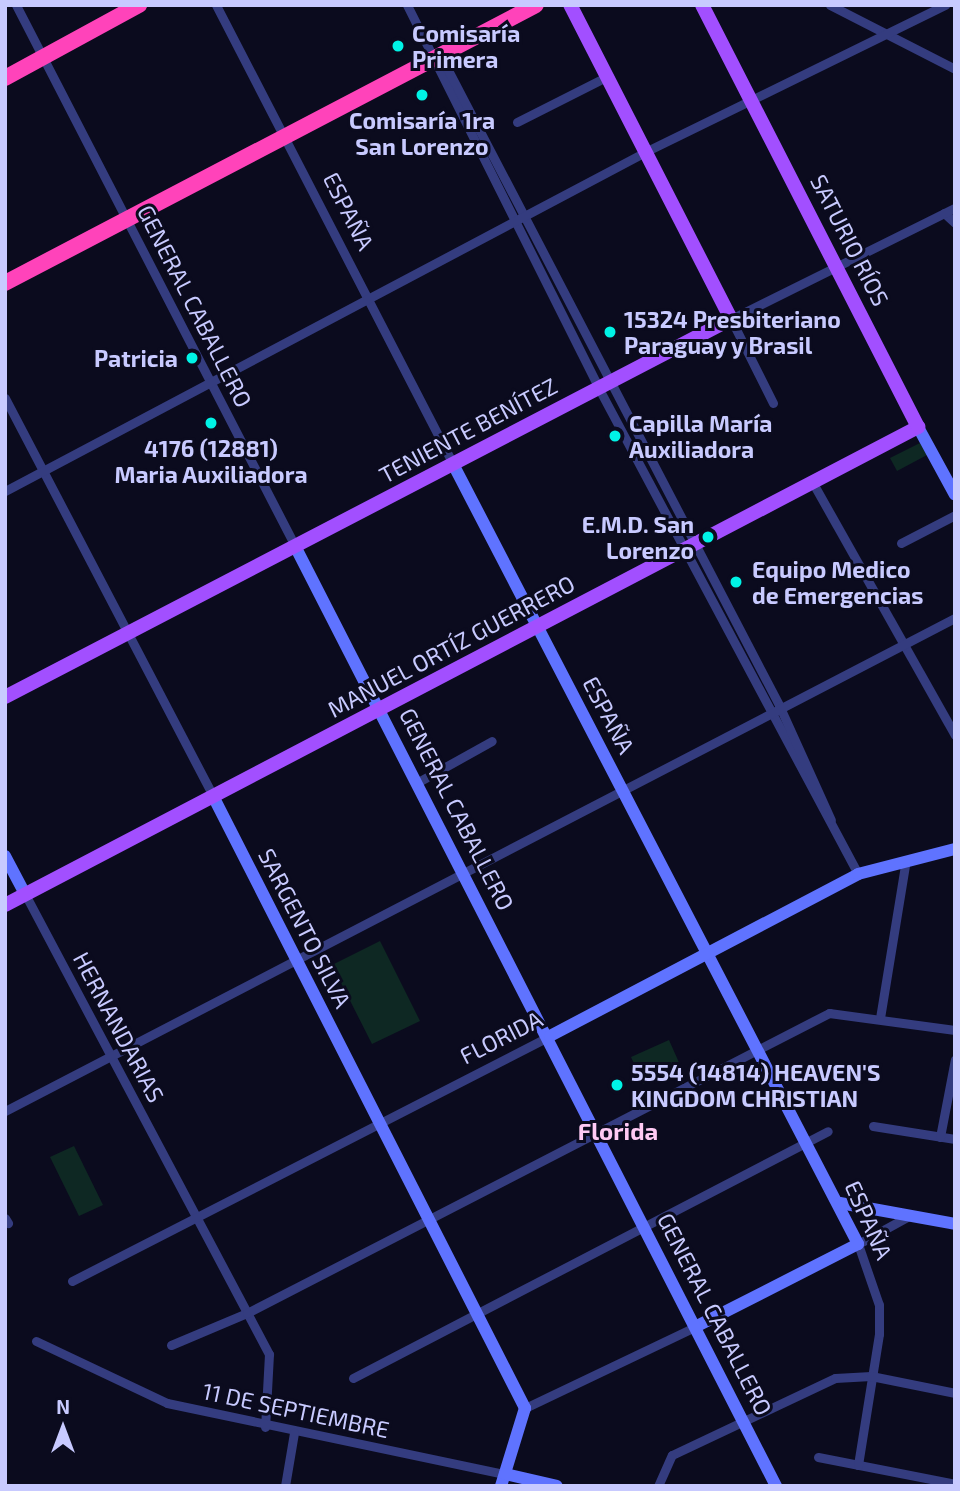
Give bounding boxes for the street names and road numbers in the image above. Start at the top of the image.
street label: ESPAÑA [318,168,380,254]
street label: SATURIO RÍOS [805,170,895,310]
street label: GENERAL CABALLERO [132,200,258,412]
street label: TENIENTE BENÍTEZ [374,371,562,489]
street label: MANUEL ORTÍZ GUERRERO [323,569,579,723]
street label: ESPAÑA [577,672,641,758]
street label: GENERAL CABALLERO [394,703,520,915]
street label: SARGENTO SILVA [253,844,357,1012]
street label: HERNANDARIAS [68,947,170,1107]
street label: FLORIDA [455,1005,547,1069]
street label: ESPAÑA [839,1176,899,1264]
street label: GENERAL CABALLERO [652,1208,778,1420]
street label: 11 DE SEPTIEMBRE [200,1377,392,1443]

